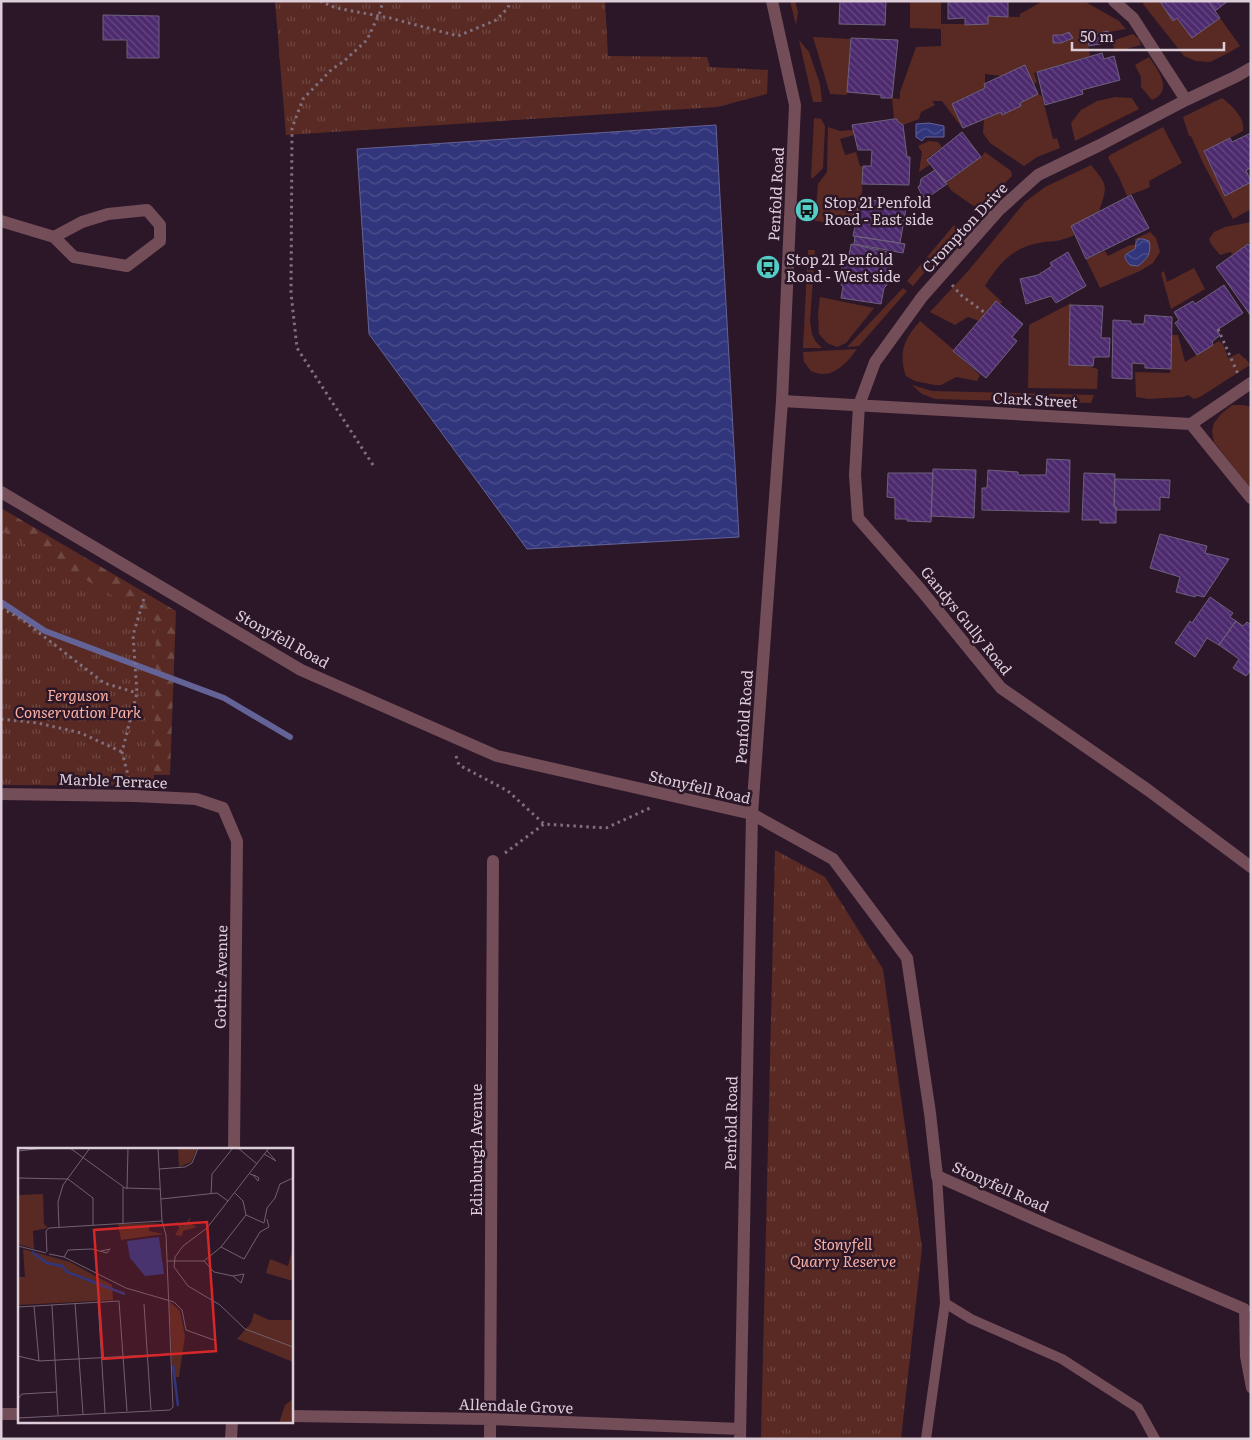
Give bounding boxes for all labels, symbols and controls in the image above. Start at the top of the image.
scale bar [1072,20,1224,52]
text: 50 m [1080,24,1114,47]
street label: Penfold Road [761,146,789,242]
street label: Crompton Drive [916,176,1012,277]
place label: Stop 21 Penfold Road - East side [824,190,934,230]
bus stop icon: Stop 21 Penfold Road - East side [794,197,820,223]
place label: Stop 21 Penfold Road - West side [786,247,901,287]
bus stop icon: Stop 21 Penfold Road - West side [755,254,781,280]
street label: Clark Street [992,385,1078,413]
street label: Gandys Gully Road [916,561,1018,679]
street label: Stonyfell Road [232,603,334,673]
street label: Penfold Road [728,669,758,765]
park label: Ferguson Conservation Park [15,683,142,723]
street label: Stonyfell Road [647,763,753,809]
street label: Marble Terrace [58,767,168,793]
street label: Gothic Avenue [208,925,232,1029]
street label: Penfold Road [718,1076,742,1170]
street label: Edinburgh Avenue [464,1083,487,1216]
inset map [18,1148,292,1422]
street label: Stonyfell Road [949,1154,1053,1218]
park label: Stonyfell Quarry Reserve [790,1232,896,1272]
street label: Allendale Grove [458,1392,574,1418]

